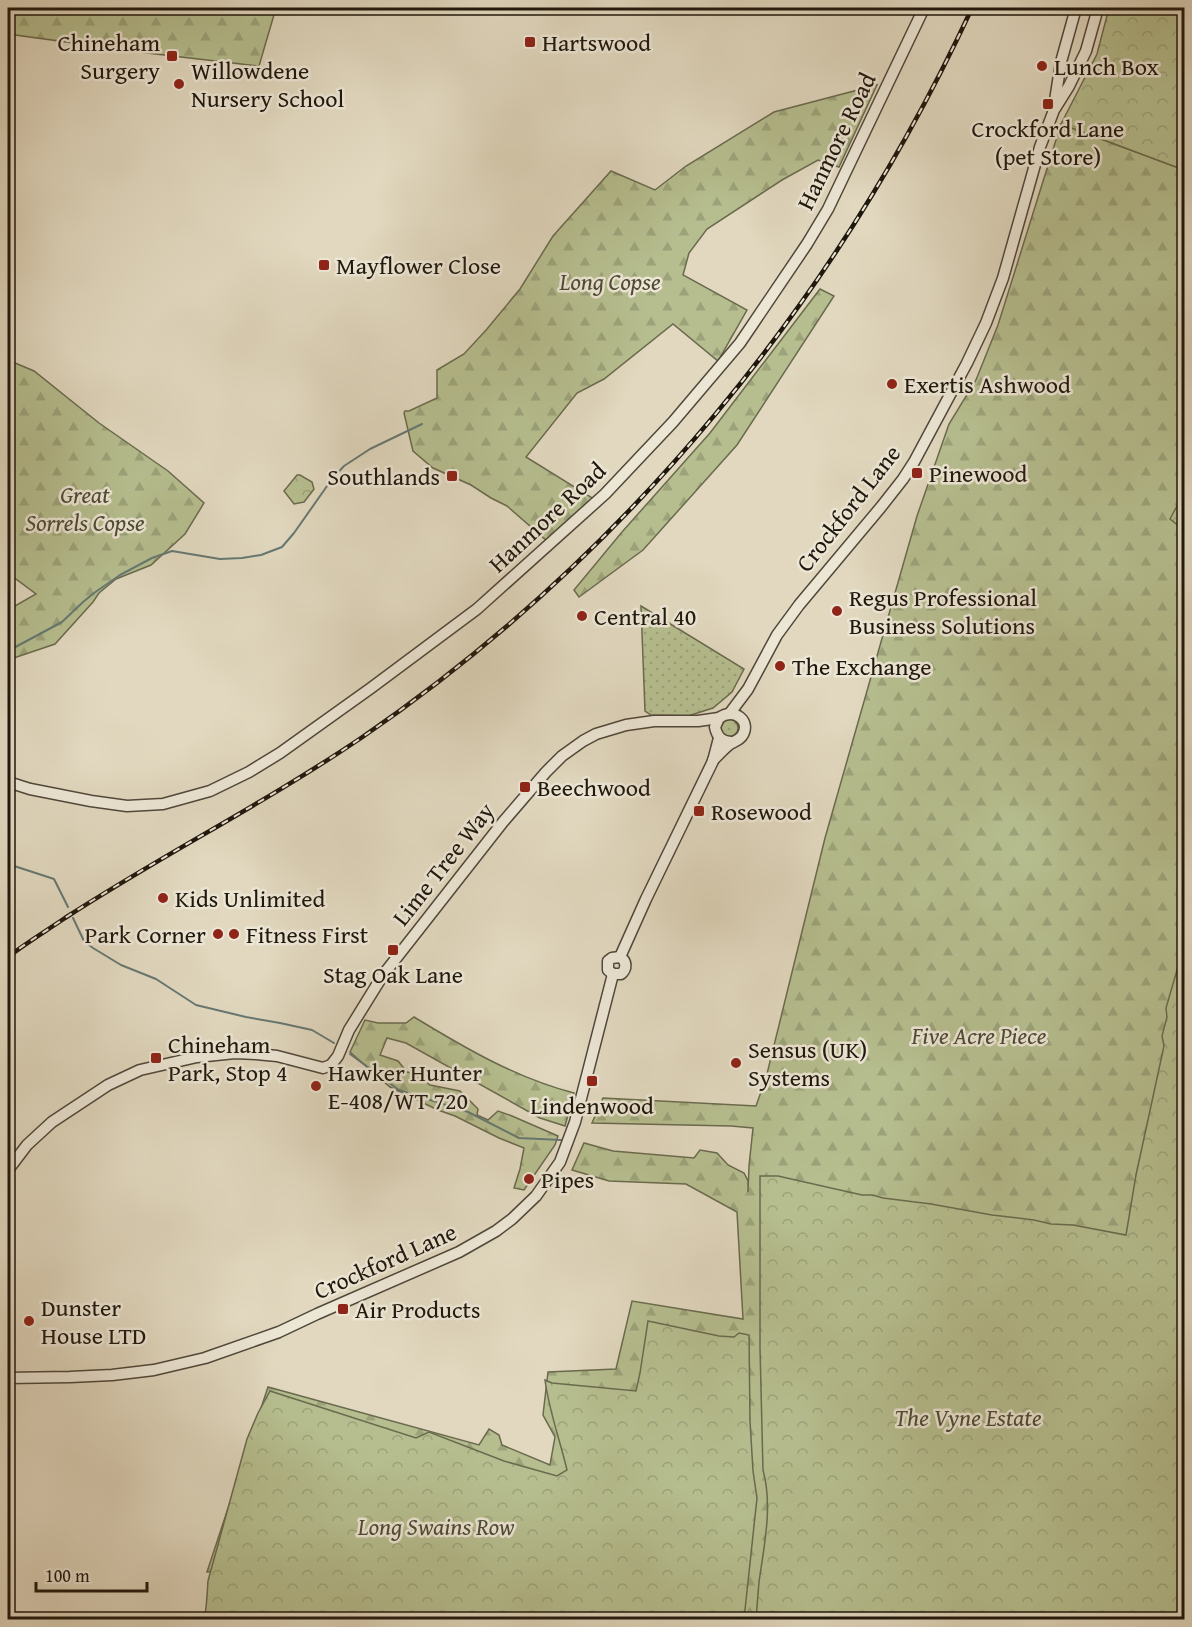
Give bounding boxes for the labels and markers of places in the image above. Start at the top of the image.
place label: Chineham Surgery [58,25,160,88]
place label: Hartswood [542,25,651,60]
marker: Hartswood [523,35,537,49]
marker: Chineham Surgery [165,49,179,63]
place label: Lunch Box [1054,49,1160,84]
place label: Willowdene Nursery School [191,53,344,116]
marker: Lunch Box [1035,59,1049,73]
marker: Willowdene Nursery School [172,77,186,91]
marker: Crockford Lane (pet Store) [1041,97,1055,111]
place label: Crockford Lane (pet Store) [972,111,1124,174]
place label: Mayflower Close [336,248,501,283]
marker: Mayflower Close [317,258,331,272]
place label: Exertis Ashwood [904,367,1071,402]
marker: Exertis Ashwood [885,377,899,391]
place label: Pinewood [929,456,1028,491]
place label: Southlands [327,459,440,494]
marker: Pinewood [910,466,924,480]
marker: Southlands [445,469,459,483]
place label: Regus Professional Business Solutions [849,580,1037,643]
place label: Central 40 [594,599,696,634]
marker: Regus Professional Business Solutions [830,604,844,618]
marker: Central 40 [575,609,589,623]
place label: The Exchange [792,649,932,684]
marker: The Exchange [773,659,787,673]
place label: Beechwood [537,770,651,805]
marker: Beechwood [518,780,532,794]
place label: Rosewood [711,794,812,829]
marker: Rosewood [692,804,706,818]
place label: Kids Unlimited [175,881,325,916]
marker: Kids Unlimited [156,891,170,905]
place label: Park Corner [85,917,206,952]
place label: Fitness First [246,917,369,952]
marker: Park Corner [211,927,225,941]
marker: Fitness First [227,927,241,941]
marker: Stag Oak Lane [386,943,400,957]
place label: Stag Oak Lane [323,957,463,992]
place label: Chineham Park, Stop 4 [168,1027,288,1090]
place label: Sensus (UK) Systems [748,1032,867,1095]
marker: Chineham Park, Stop 4 [149,1051,163,1065]
place label: Hawker Hunter E-408/WT 720 [328,1055,482,1118]
marker: Sensus (UK) Systems [729,1056,743,1070]
marker: Lindenwood [585,1074,599,1088]
marker: Hawker Hunter E-408/WT 720 [309,1079,323,1093]
place label: Lindenwood [530,1088,654,1123]
place label: Pipes [541,1162,594,1197]
marker: Pipes [522,1172,536,1186]
place label: Dunster House LTD [41,1290,146,1353]
place label: Air Products [355,1292,481,1327]
marker: Air Products [336,1302,350,1316]
marker: Dunster House LTD [22,1314,36,1328]

